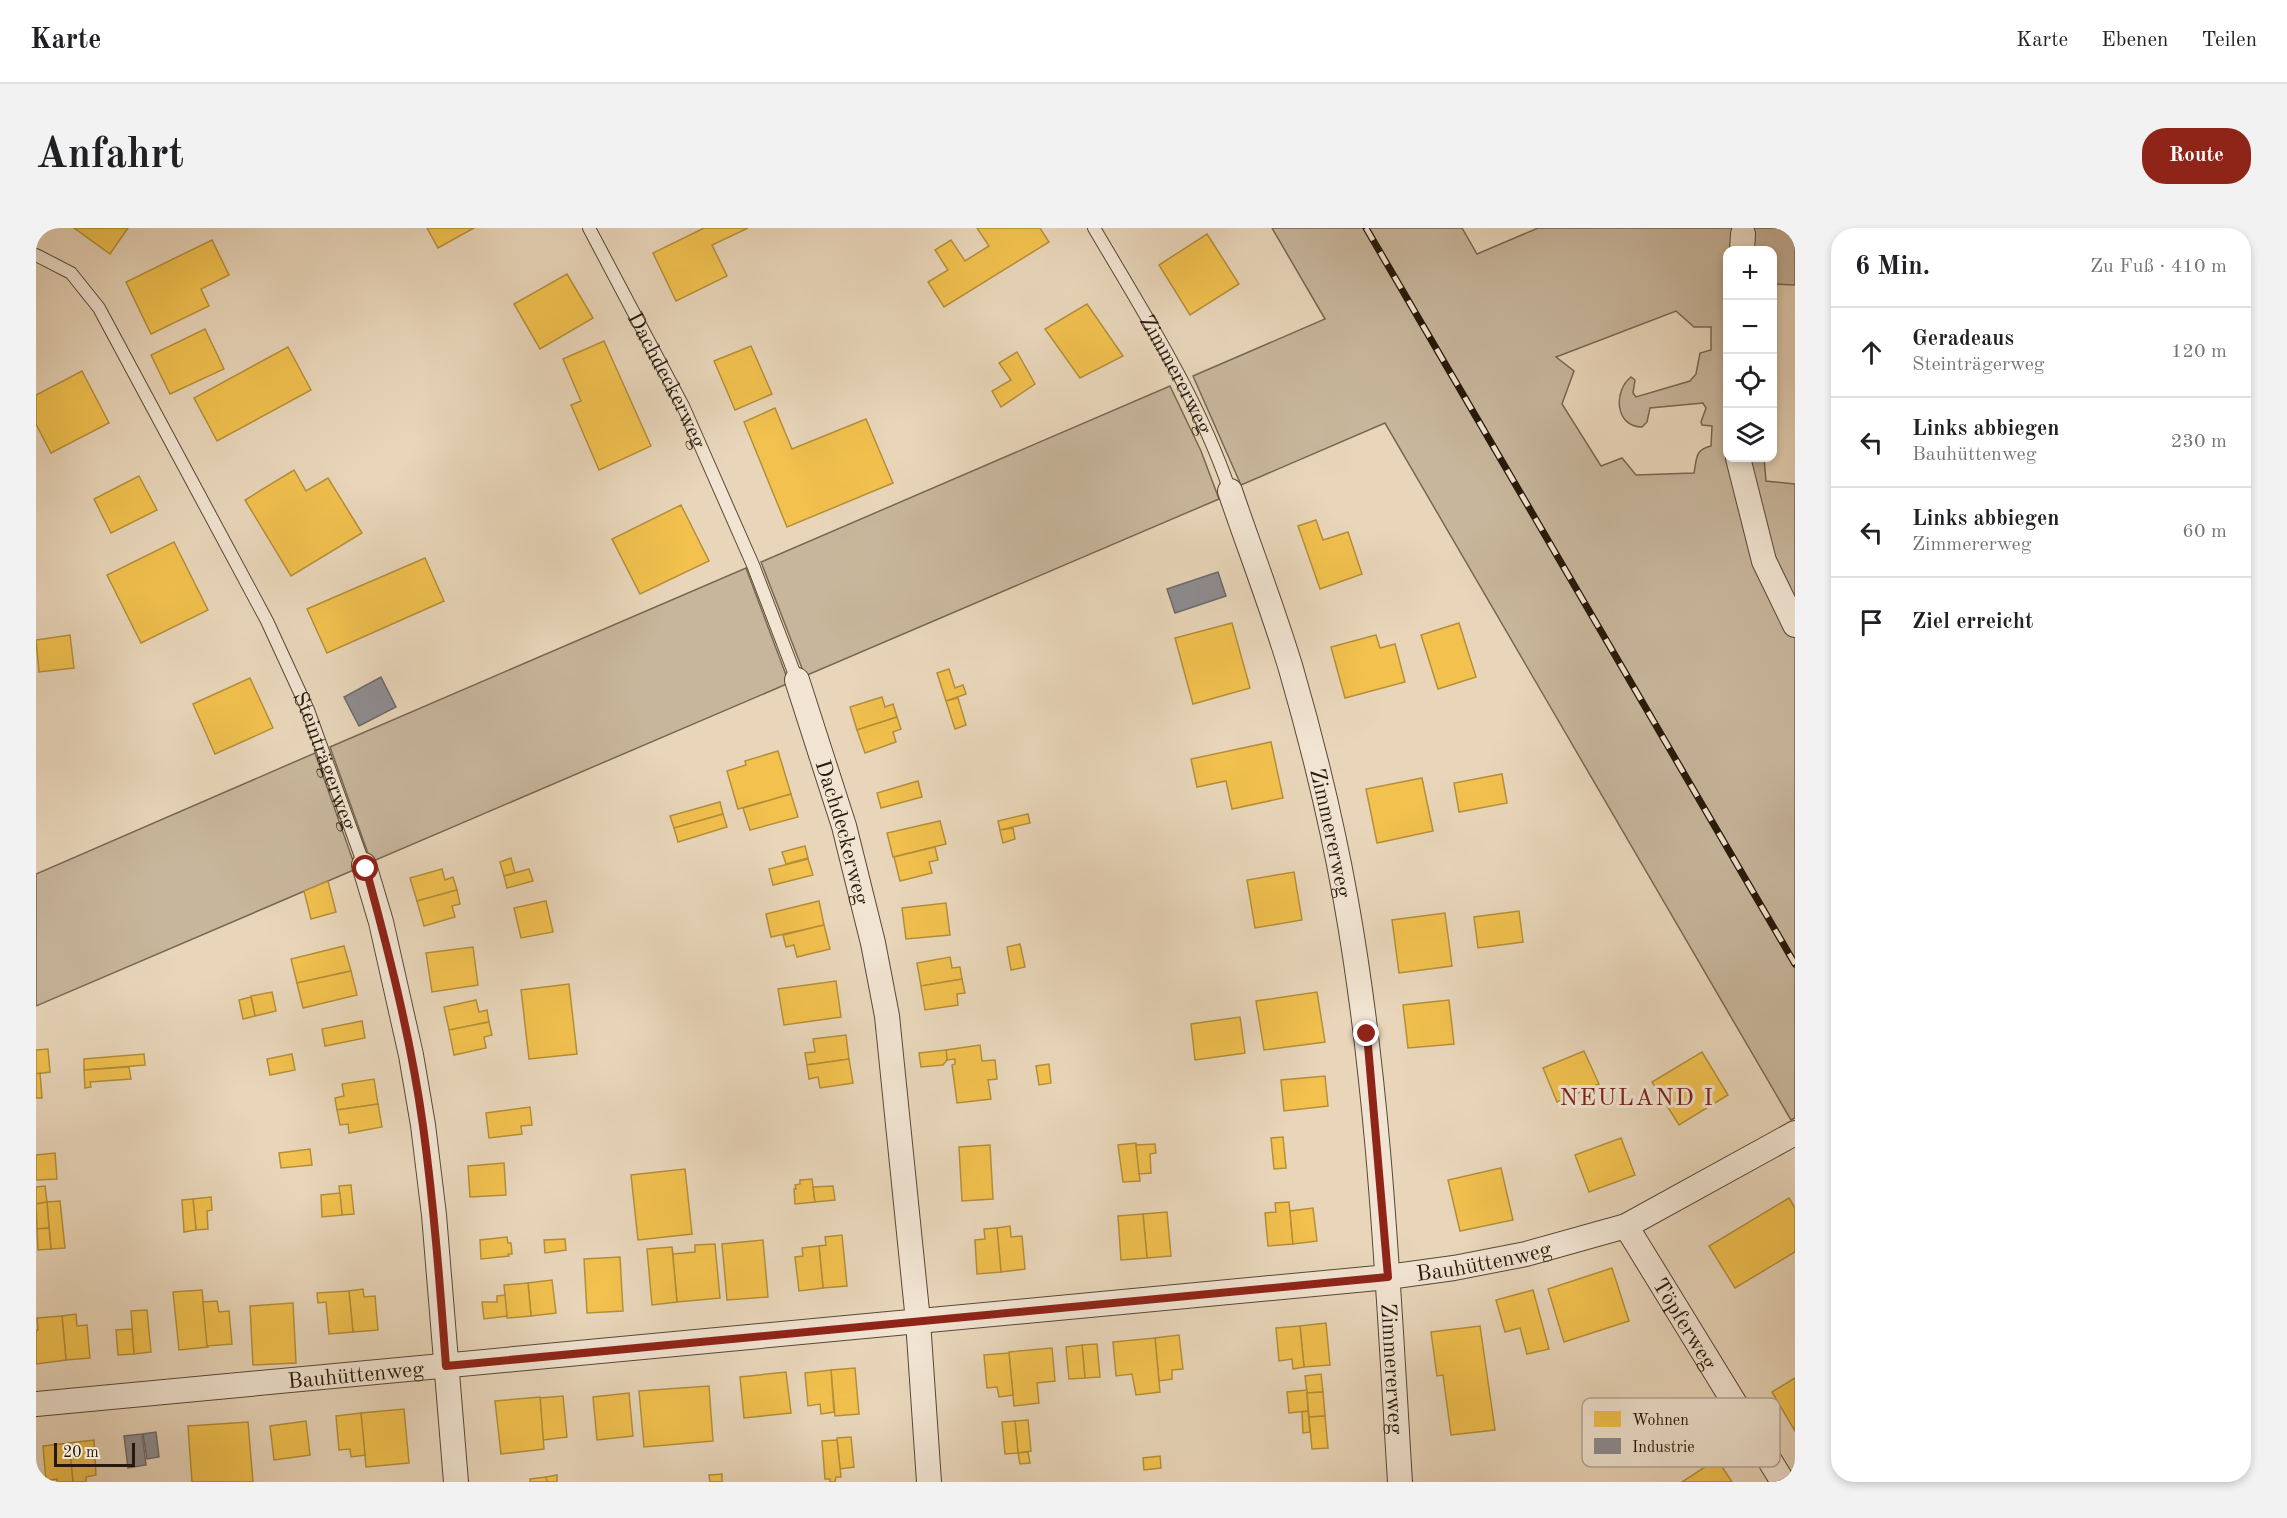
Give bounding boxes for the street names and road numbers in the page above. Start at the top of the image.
street label: Dachdeckerweg [622,309,709,452]
street label: Zimmererweg [1135,311,1215,438]
street label: Steinträgerweg [288,689,360,834]
street label: Dachdeckerweg [810,757,872,907]
street label: Zimmererweg [1305,766,1354,900]
street label: Bauhüttenweg [1415,1238,1554,1286]
street label: Töpferweg [1648,1275,1720,1374]
street label: Zimmererweg [1376,1302,1406,1435]
street label: Bauhüttenweg [287,1359,425,1393]

